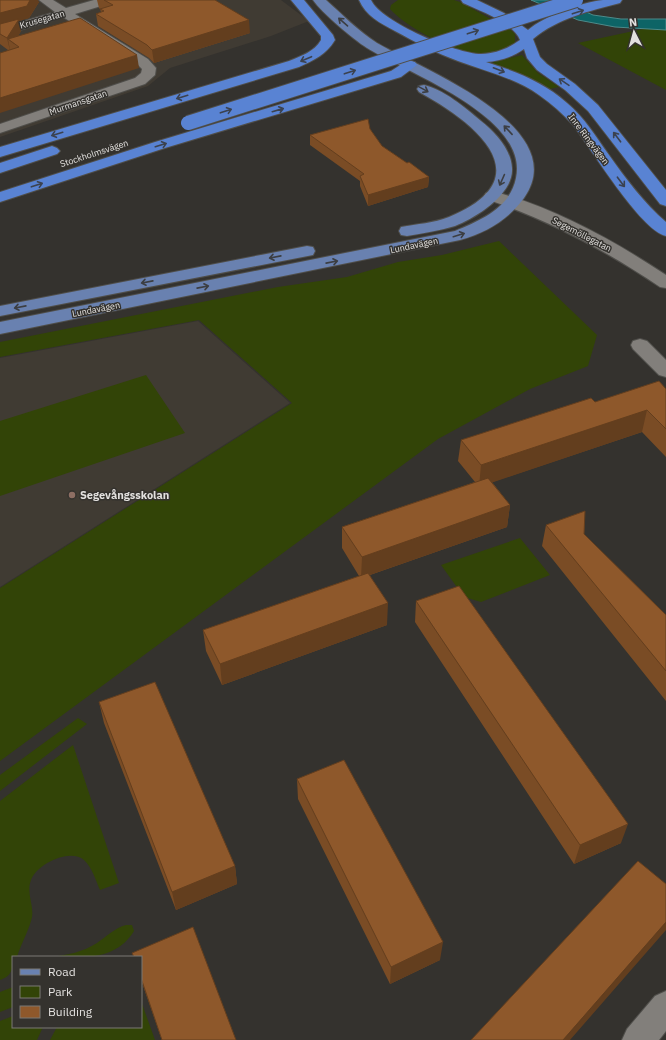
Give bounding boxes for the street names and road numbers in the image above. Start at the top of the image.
street label: Krusegatan [18,7,66,31]
street label: Murmansgatan [48,87,108,117]
street label: Inre Ringvägen [566,111,612,167]
street label: Stockholmsvägen [58,137,130,169]
street label: Segemöllegatan [550,214,614,254]
street label: Lundavägen [389,235,439,255]
street label: Lundavägen [71,299,121,319]

